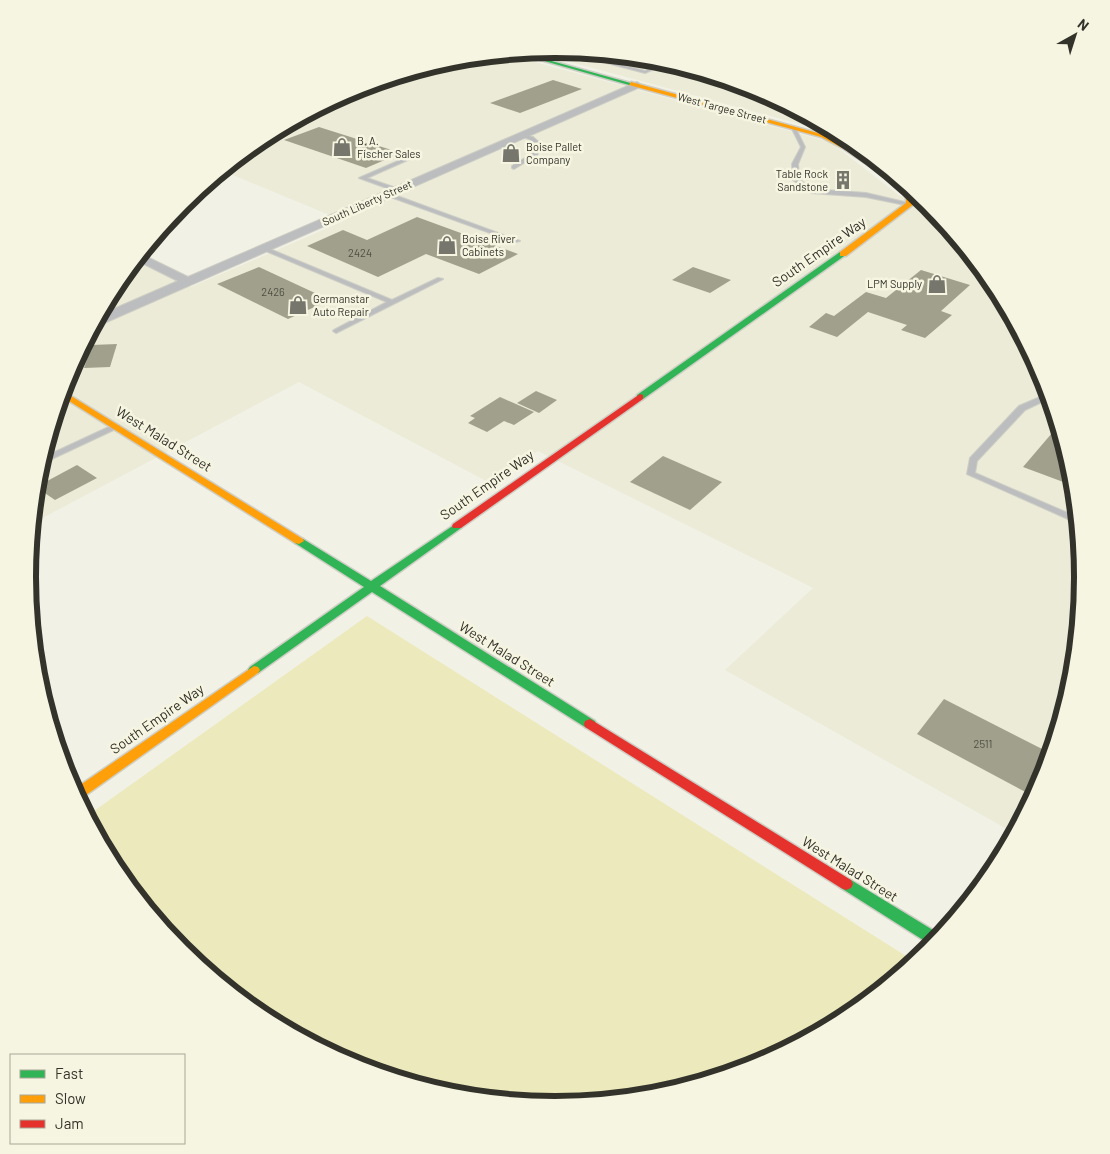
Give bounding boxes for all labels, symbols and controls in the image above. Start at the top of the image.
north arrow [1050,10,1100,60]
text: N [1075,15,1092,34]
street label: West Targee Street [676,89,768,126]
place label: B. A. Fischer Sales [357,134,421,160]
shop icon: B. A. Fischer Sales [331,136,353,158]
place label: Boise Pallet Company [526,140,582,166]
shop icon: Boise Pallet Company [500,142,522,164]
place label: Table Rock Sandstone [776,167,828,193]
building icon: Table Rock Sandstone [832,169,854,191]
street label: South Liberty Street [320,177,414,228]
street label: South Empire Way [769,213,869,290]
place label: Boise River Cabinets [462,232,516,258]
shop icon: Boise River Cabinets [436,234,458,256]
house number: 2424 [348,246,372,259]
shop icon: LPM Supply [926,273,948,295]
place label: LPM Supply [867,277,922,290]
house number: 2426 [261,285,285,298]
place label: Germanstar Auto Repair [313,292,369,318]
shop icon: Germanstar Auto Repair [287,294,309,316]
street label: West Malad Street [113,402,215,475]
street label: South Empire Way [437,446,537,523]
street label: West Malad Street [456,617,558,690]
street label: South Empire Way [107,680,207,757]
house number: 2511 [974,737,992,750]
street label: West Malad Street [799,832,901,905]
legend [10,1054,185,1144]
text: Fast [55,1064,83,1082]
text: Slow [55,1089,86,1107]
text: Jam [55,1114,84,1132]

